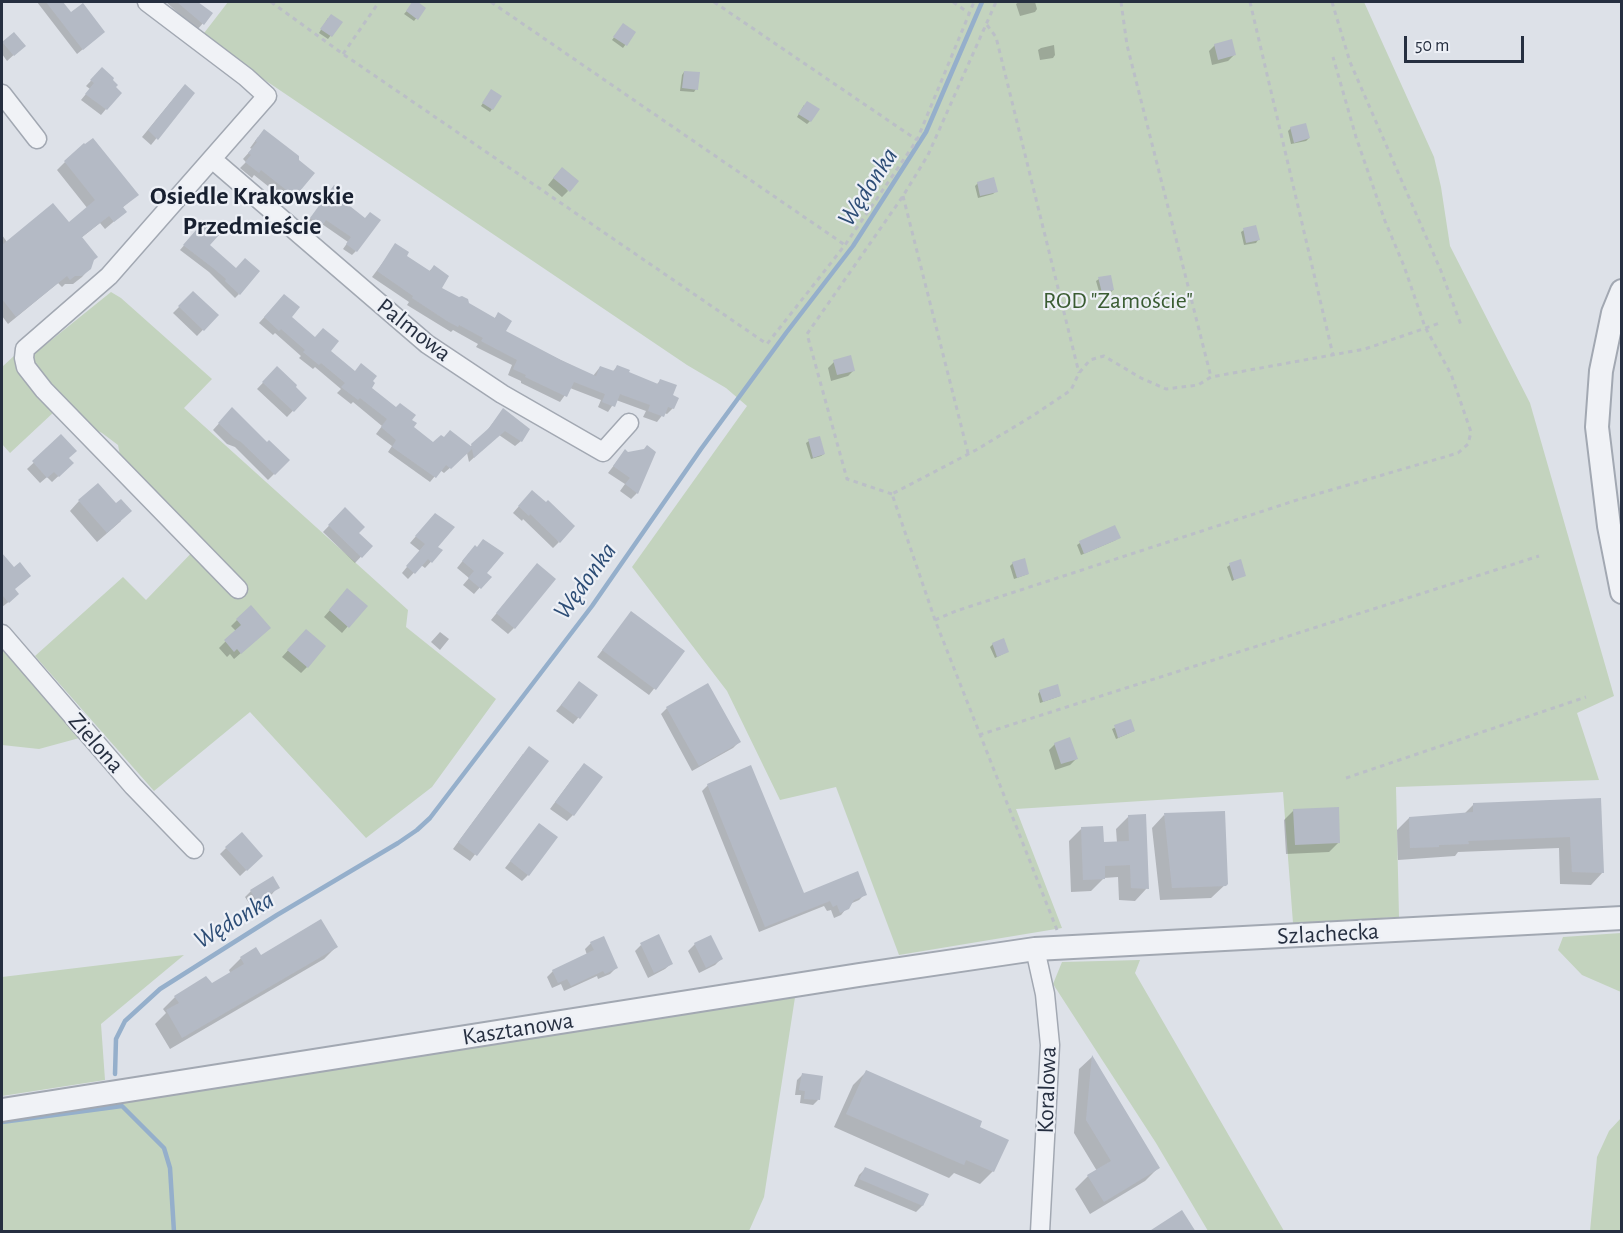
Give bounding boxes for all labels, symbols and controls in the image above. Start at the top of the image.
scale bar [1407,24,1527,62]
text: 50 m [1415,37,1449,55]
water label: Wędonka [831,142,905,232]
district label: Osiedle Krakowskie Przedmieście [150,180,354,242]
park label: ROD "Zamoście" [1043,287,1193,315]
street label: Palmowa [371,292,457,368]
water label: Wędonka [547,536,623,626]
street label: Zielona [62,707,130,779]
water label: Wędonka [188,884,280,956]
street label: Szlachecka [1276,917,1380,951]
street label: Kasztanowa [460,1006,576,1052]
street label: Koralowa [1031,1046,1063,1134]

